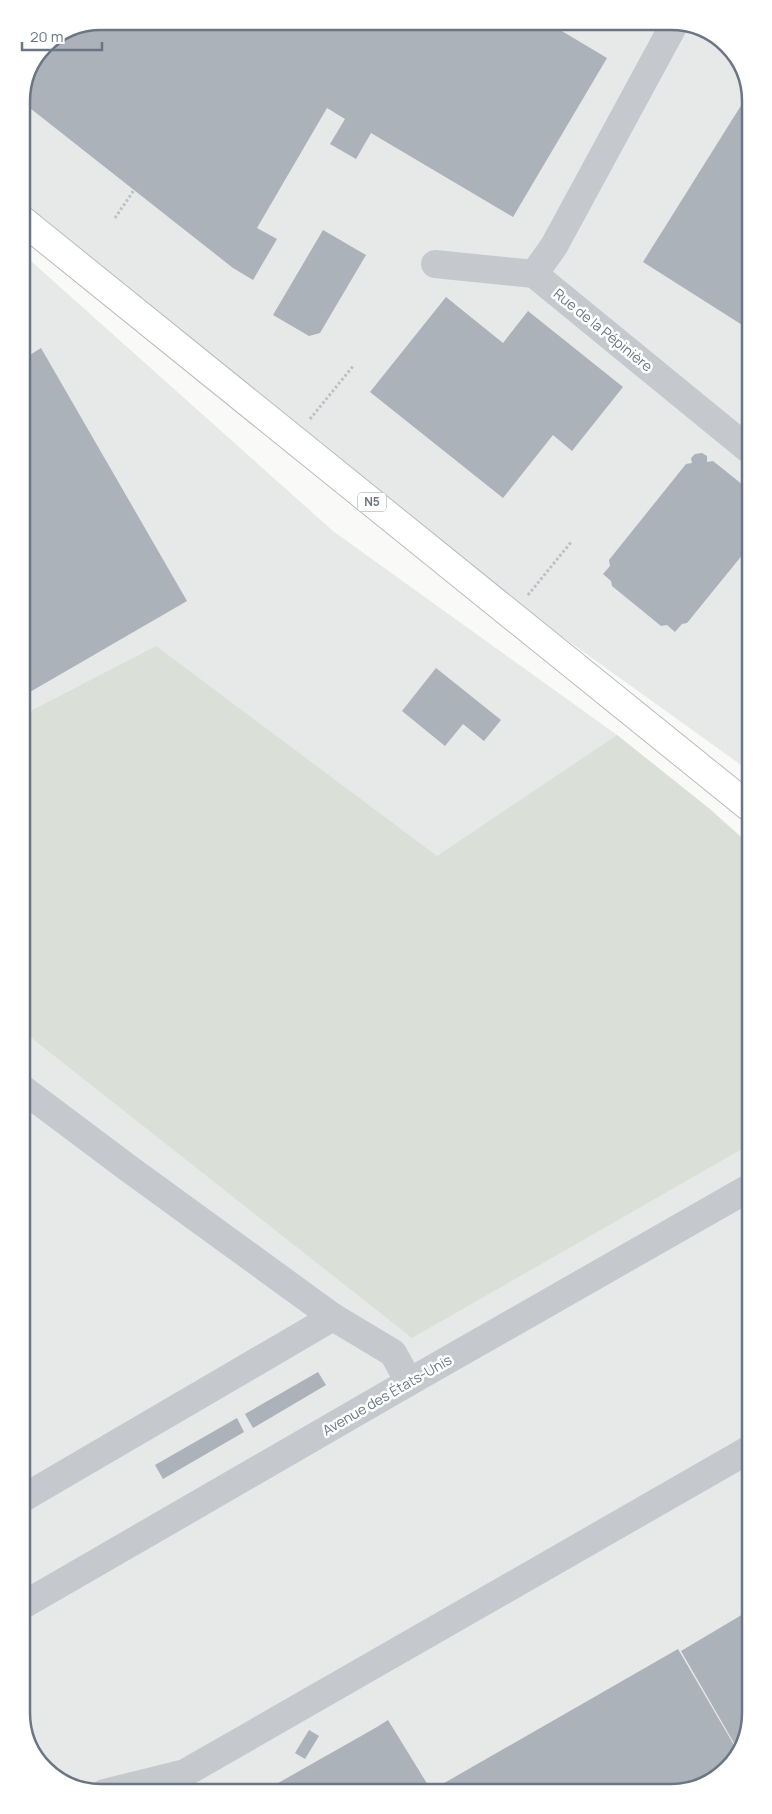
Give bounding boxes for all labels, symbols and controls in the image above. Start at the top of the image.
scale bar [22,20,102,52]
text: 20 m [30,26,63,47]
street label: Rue de la Pépinière [550,284,657,375]
road number: N5 [358,492,386,512]
street label: Avenue des États-Unis [319,1350,455,1439]

